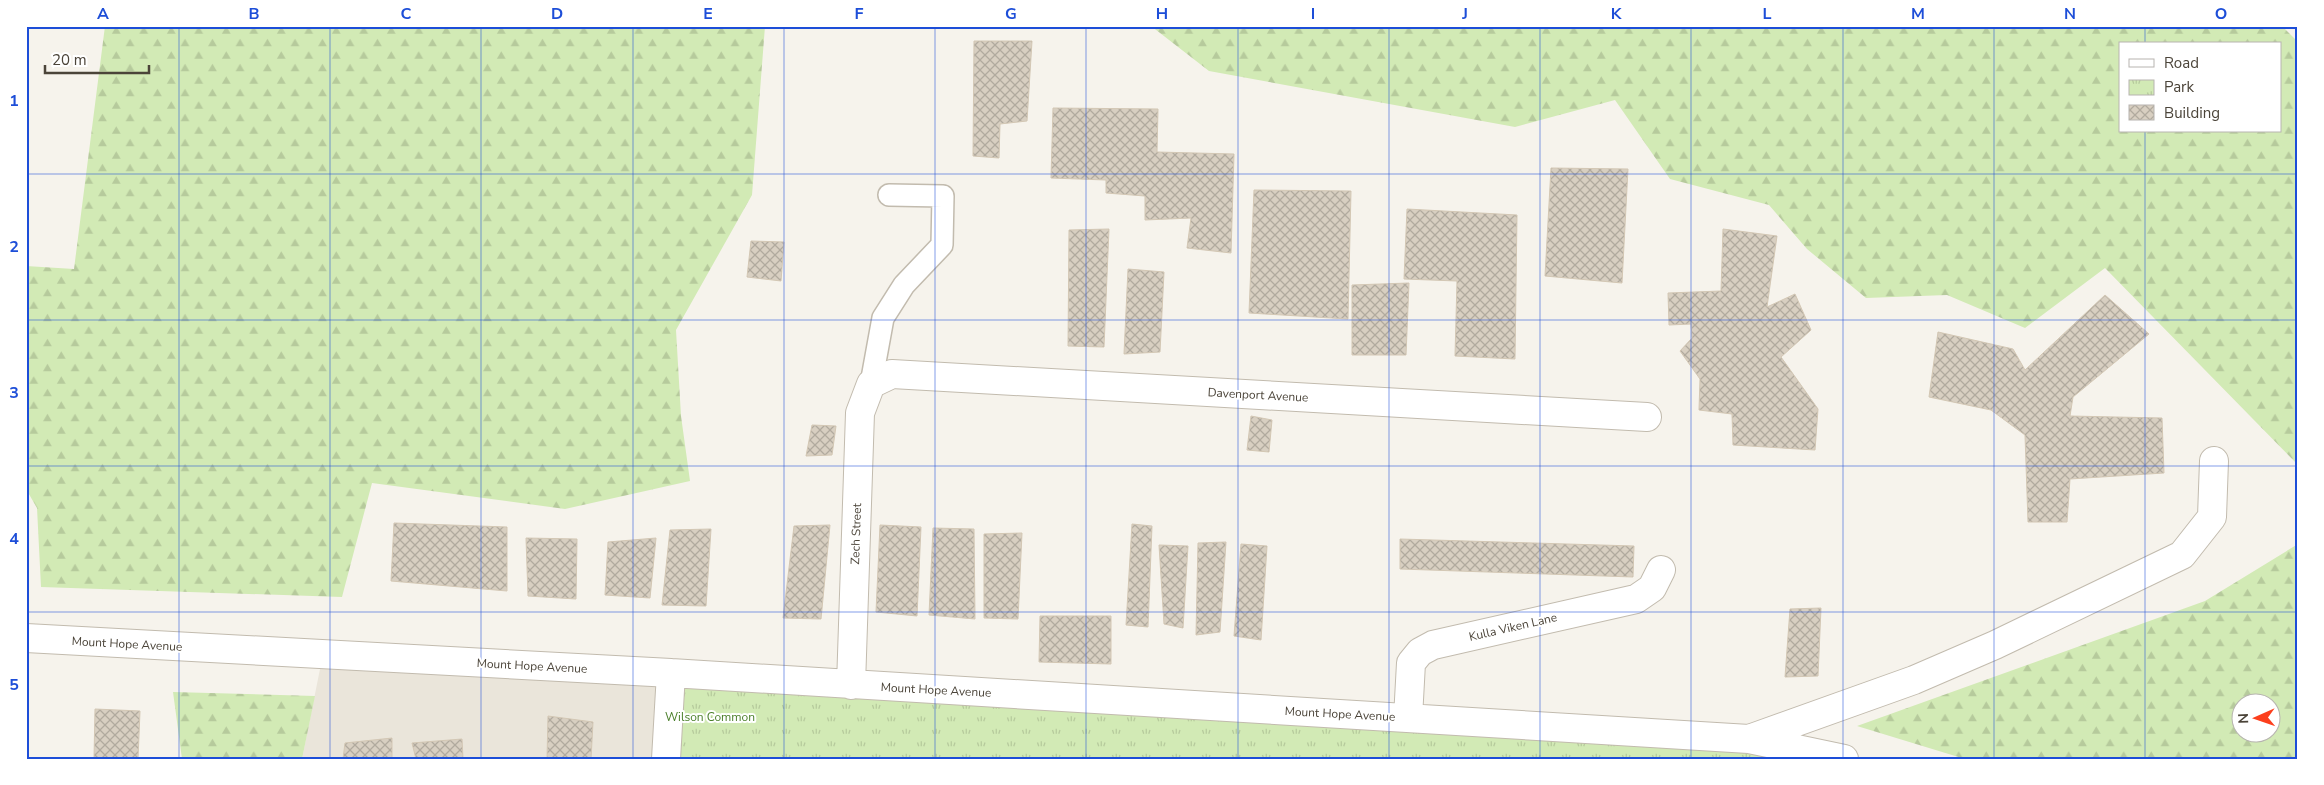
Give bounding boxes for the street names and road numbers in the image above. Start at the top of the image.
street label: Davenport Avenue [1207,384,1309,406]
street label: Zech Street [847,502,865,565]
street label: Kulla Viken Lane [1467,609,1559,645]
street label: Mount Hope Avenue [71,633,183,655]
street label: Mount Hope Avenue [476,655,588,677]
street label: Mount Hope Avenue [880,679,992,701]
street label: Mount Hope Avenue [1284,703,1396,725]

